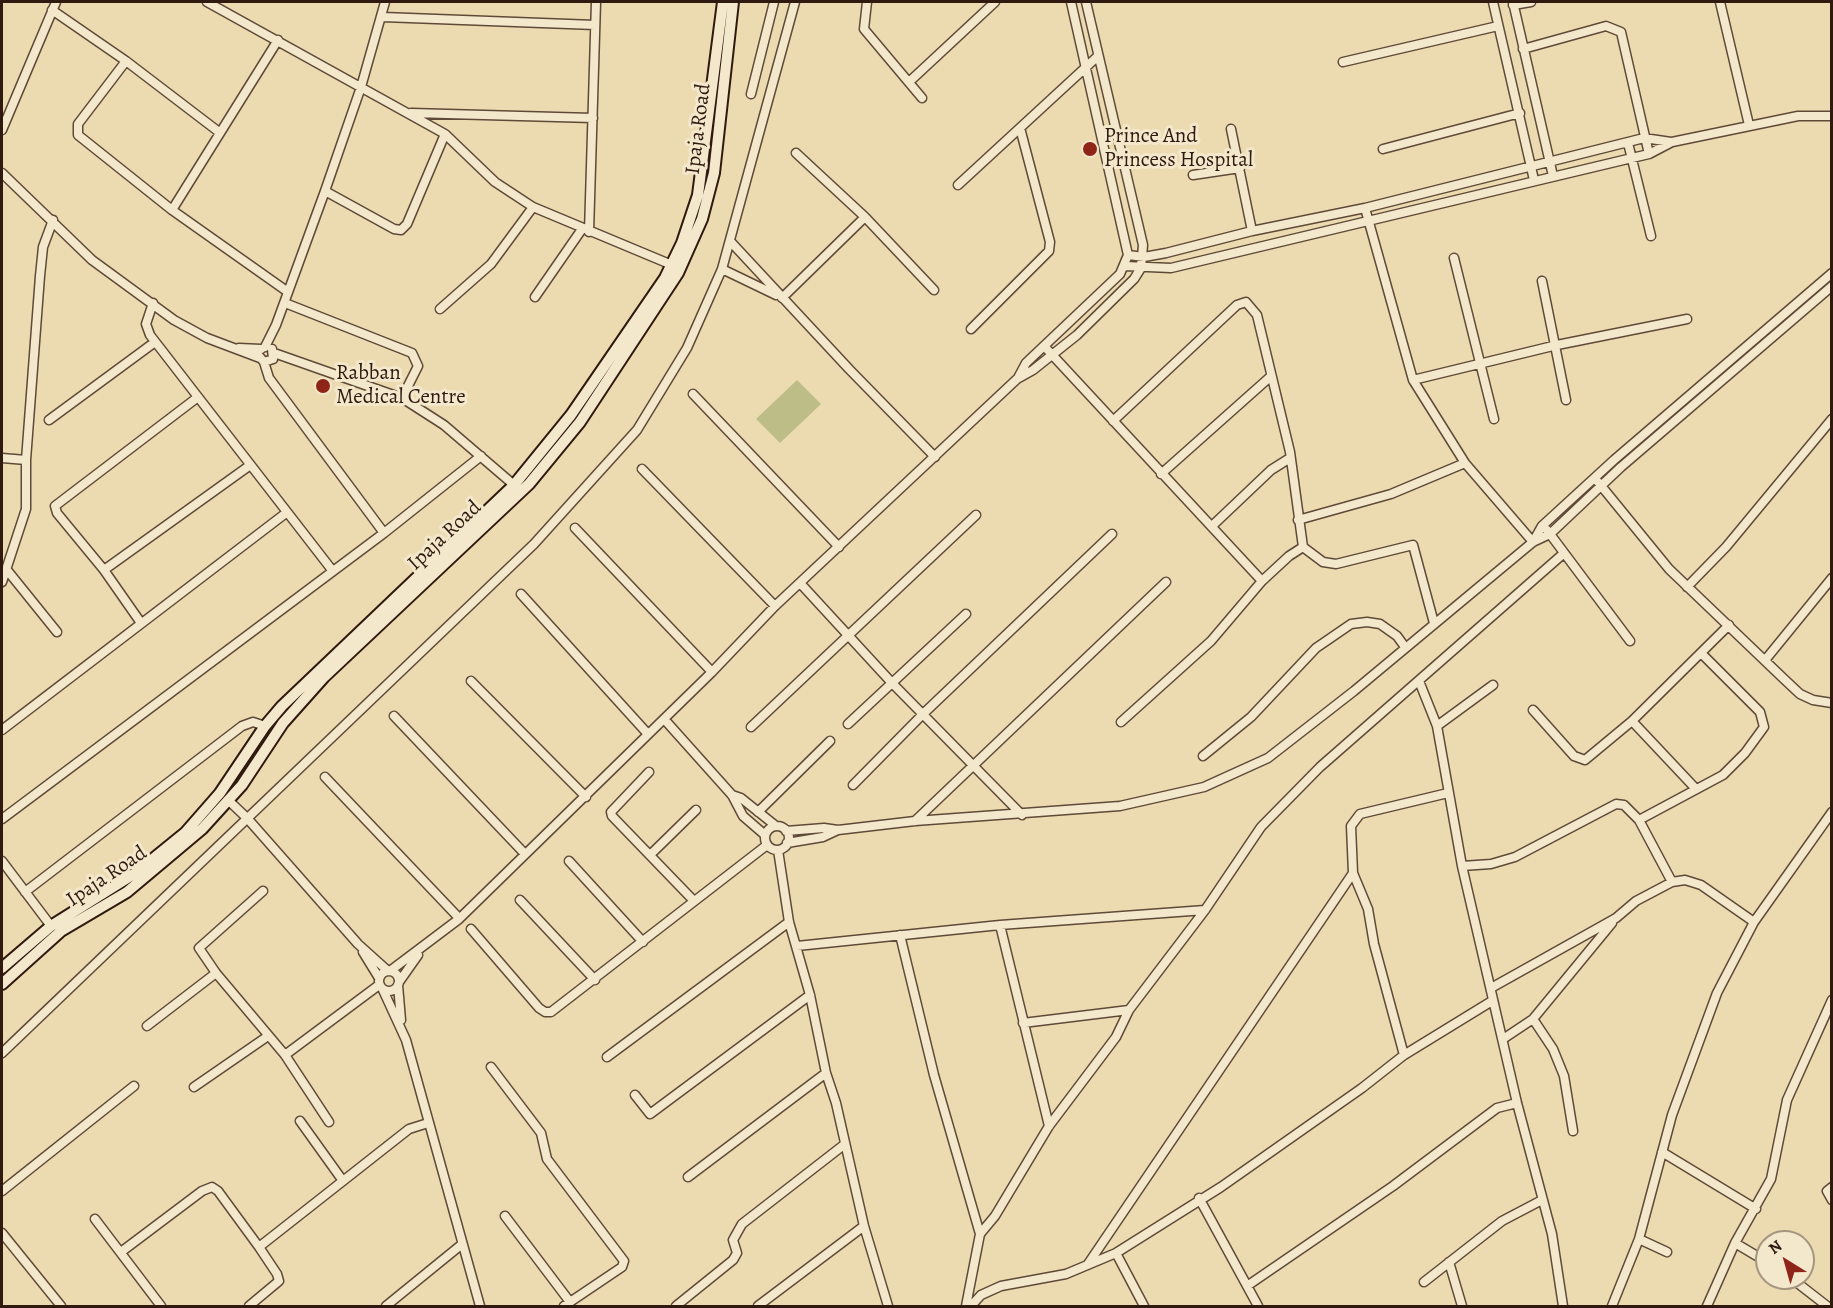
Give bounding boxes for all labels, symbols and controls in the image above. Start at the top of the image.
street label: Ipaja Road [681,82,717,176]
place label: Prince And Princess Hospital [1104,124,1253,174]
marker: Prince And Princess Hospital [1081,140,1099,158]
place label: Rabban Medical Centre [336,361,466,411]
marker: Rabban Medical Centre [314,377,332,395]
street label: Ipaja Road [403,496,487,576]
street label: Ipaja Road [62,841,152,913]
north arrow [1755,1230,1815,1290]
text: N [1764,1235,1787,1260]

